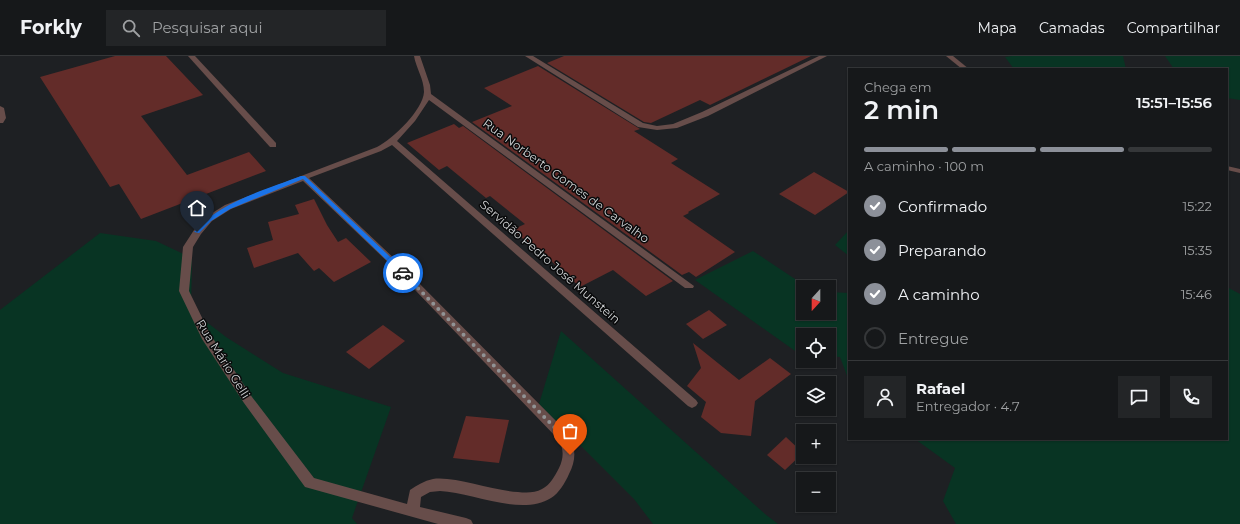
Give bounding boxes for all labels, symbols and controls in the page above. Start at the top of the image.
search box [106,10,386,46]
text: Forkly [20,16,82,39]
icon: search [120,17,142,39]
text: Pesquisar aqui [152,18,262,37]
text: Mapa [978,19,1017,37]
text: Camadas [1039,19,1105,37]
text: Compartilhar [1127,19,1220,37]
text: Chega em [864,79,931,95]
text: 15:51–15:56 [1136,93,1212,112]
text: 2 min [864,94,939,126]
street label: Rua Norberto Gomes de Carvalho [480,115,652,246]
text: A caminho · 100 m [864,158,984,174]
pin [180,191,214,232]
icon: check [864,195,886,217]
icon: home [186,197,208,219]
street label: Servidão Pedro José Munstein [477,197,624,327]
text: Confirmado [898,197,987,216]
text: 15:22 [1182,198,1212,214]
icon: check [864,239,886,261]
text: Preparando [898,241,986,260]
text: 15:35 [1183,242,1212,258]
courier [383,253,423,293]
icon: car [392,262,414,284]
north arrow [796,280,836,320]
map controls [796,280,836,512]
icon: check [864,283,886,305]
text: A caminho [898,285,980,304]
text: 15:46 [1181,286,1212,302]
street label: Rua Mário Gelli [193,316,254,401]
button: locate [796,328,836,368]
text: Entregue [898,329,969,348]
button: layers [796,376,836,416]
button: person [864,376,906,418]
button: chat [1118,376,1160,418]
button: phone [1170,376,1212,418]
text: Rafael [916,379,965,398]
text: Entregador · 4.7 [916,398,1020,414]
pin [553,414,587,455]
icon: bag [559,420,581,442]
button: + [796,424,836,464]
button: − [796,472,836,512]

